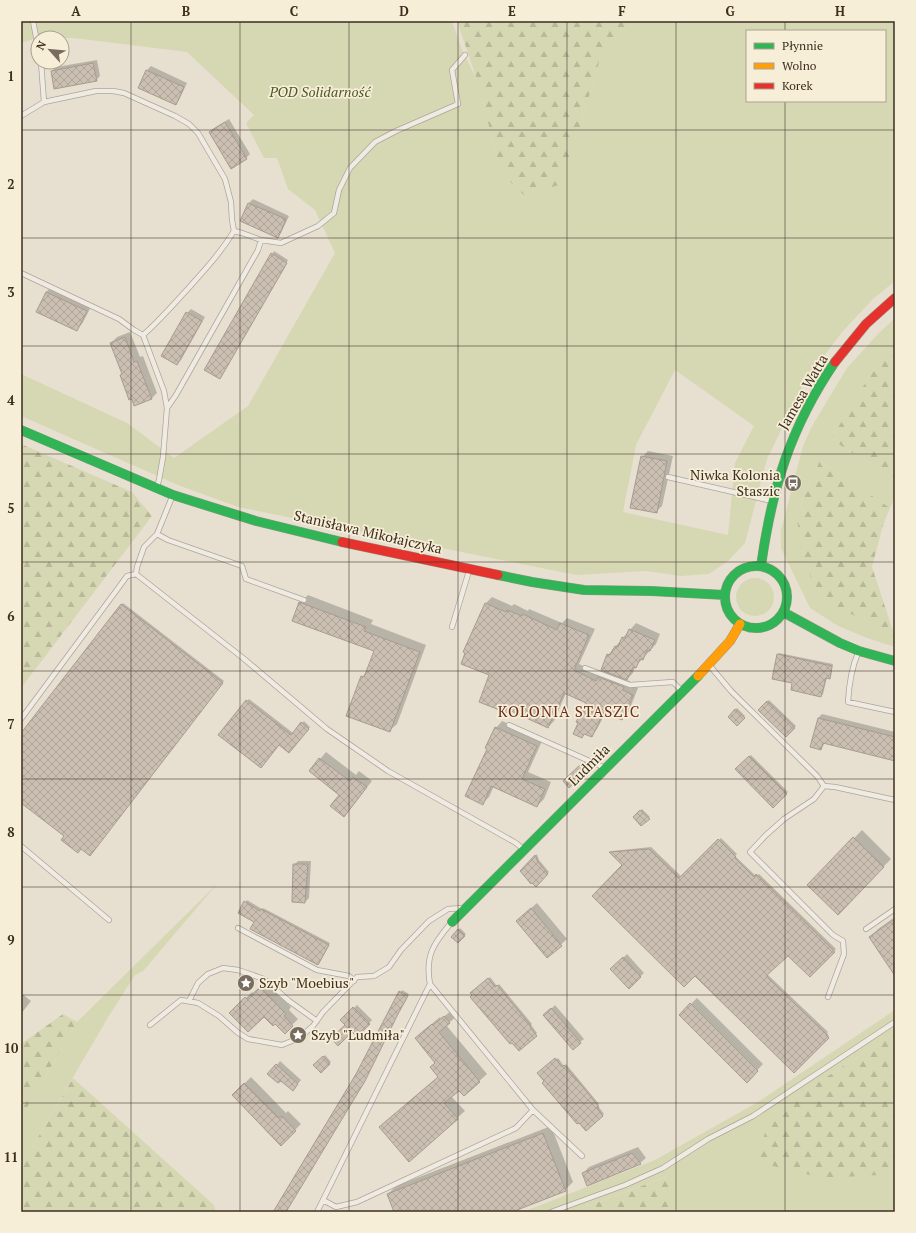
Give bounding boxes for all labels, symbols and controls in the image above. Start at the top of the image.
text: A [71,2,81,20]
text: B [182,2,190,20]
text: C [290,2,298,20]
text: D [399,2,409,20]
text: E [508,2,516,20]
text: F [618,2,626,20]
text: G [725,2,735,20]
text: H [835,2,845,20]
north arrow [30,30,70,70]
legend [746,30,886,102]
text: N [33,38,50,52]
text: Płynnie [782,38,823,53]
text: Wolno [782,58,817,73]
text: 1 [7,67,15,85]
text: Korek [782,78,813,93]
park label: POD Solidarność [269,82,371,101]
text: 2 [7,175,15,193]
text: 3 [7,283,15,301]
street label: Jamesa Watta [773,351,832,433]
text: 4 [7,391,15,409]
place label: Niwka Kolonia Staszic [690,465,780,500]
bus stop icon: Niwka Kolonia Staszic [783,473,803,493]
text: 5 [7,499,15,517]
street label: Stanisława Mikołajczyka [292,505,444,558]
text: 6 [7,607,15,625]
district label: KOLONIA STASZIC [498,701,640,721]
text: 7 [7,715,15,733]
street label: Ludmiła [564,740,614,790]
text: 8 [7,823,15,841]
text: 9 [7,931,15,949]
place icon: Szyb "Moebius" [236,973,256,993]
place label: Szyb "Moebius" [259,973,354,992]
place icon: Szyb "Ludmiła" [288,1025,308,1045]
place label: Szyb "Ludmiła" [311,1025,405,1044]
text: 10 [4,1039,19,1057]
text: 11 [4,1148,18,1166]

